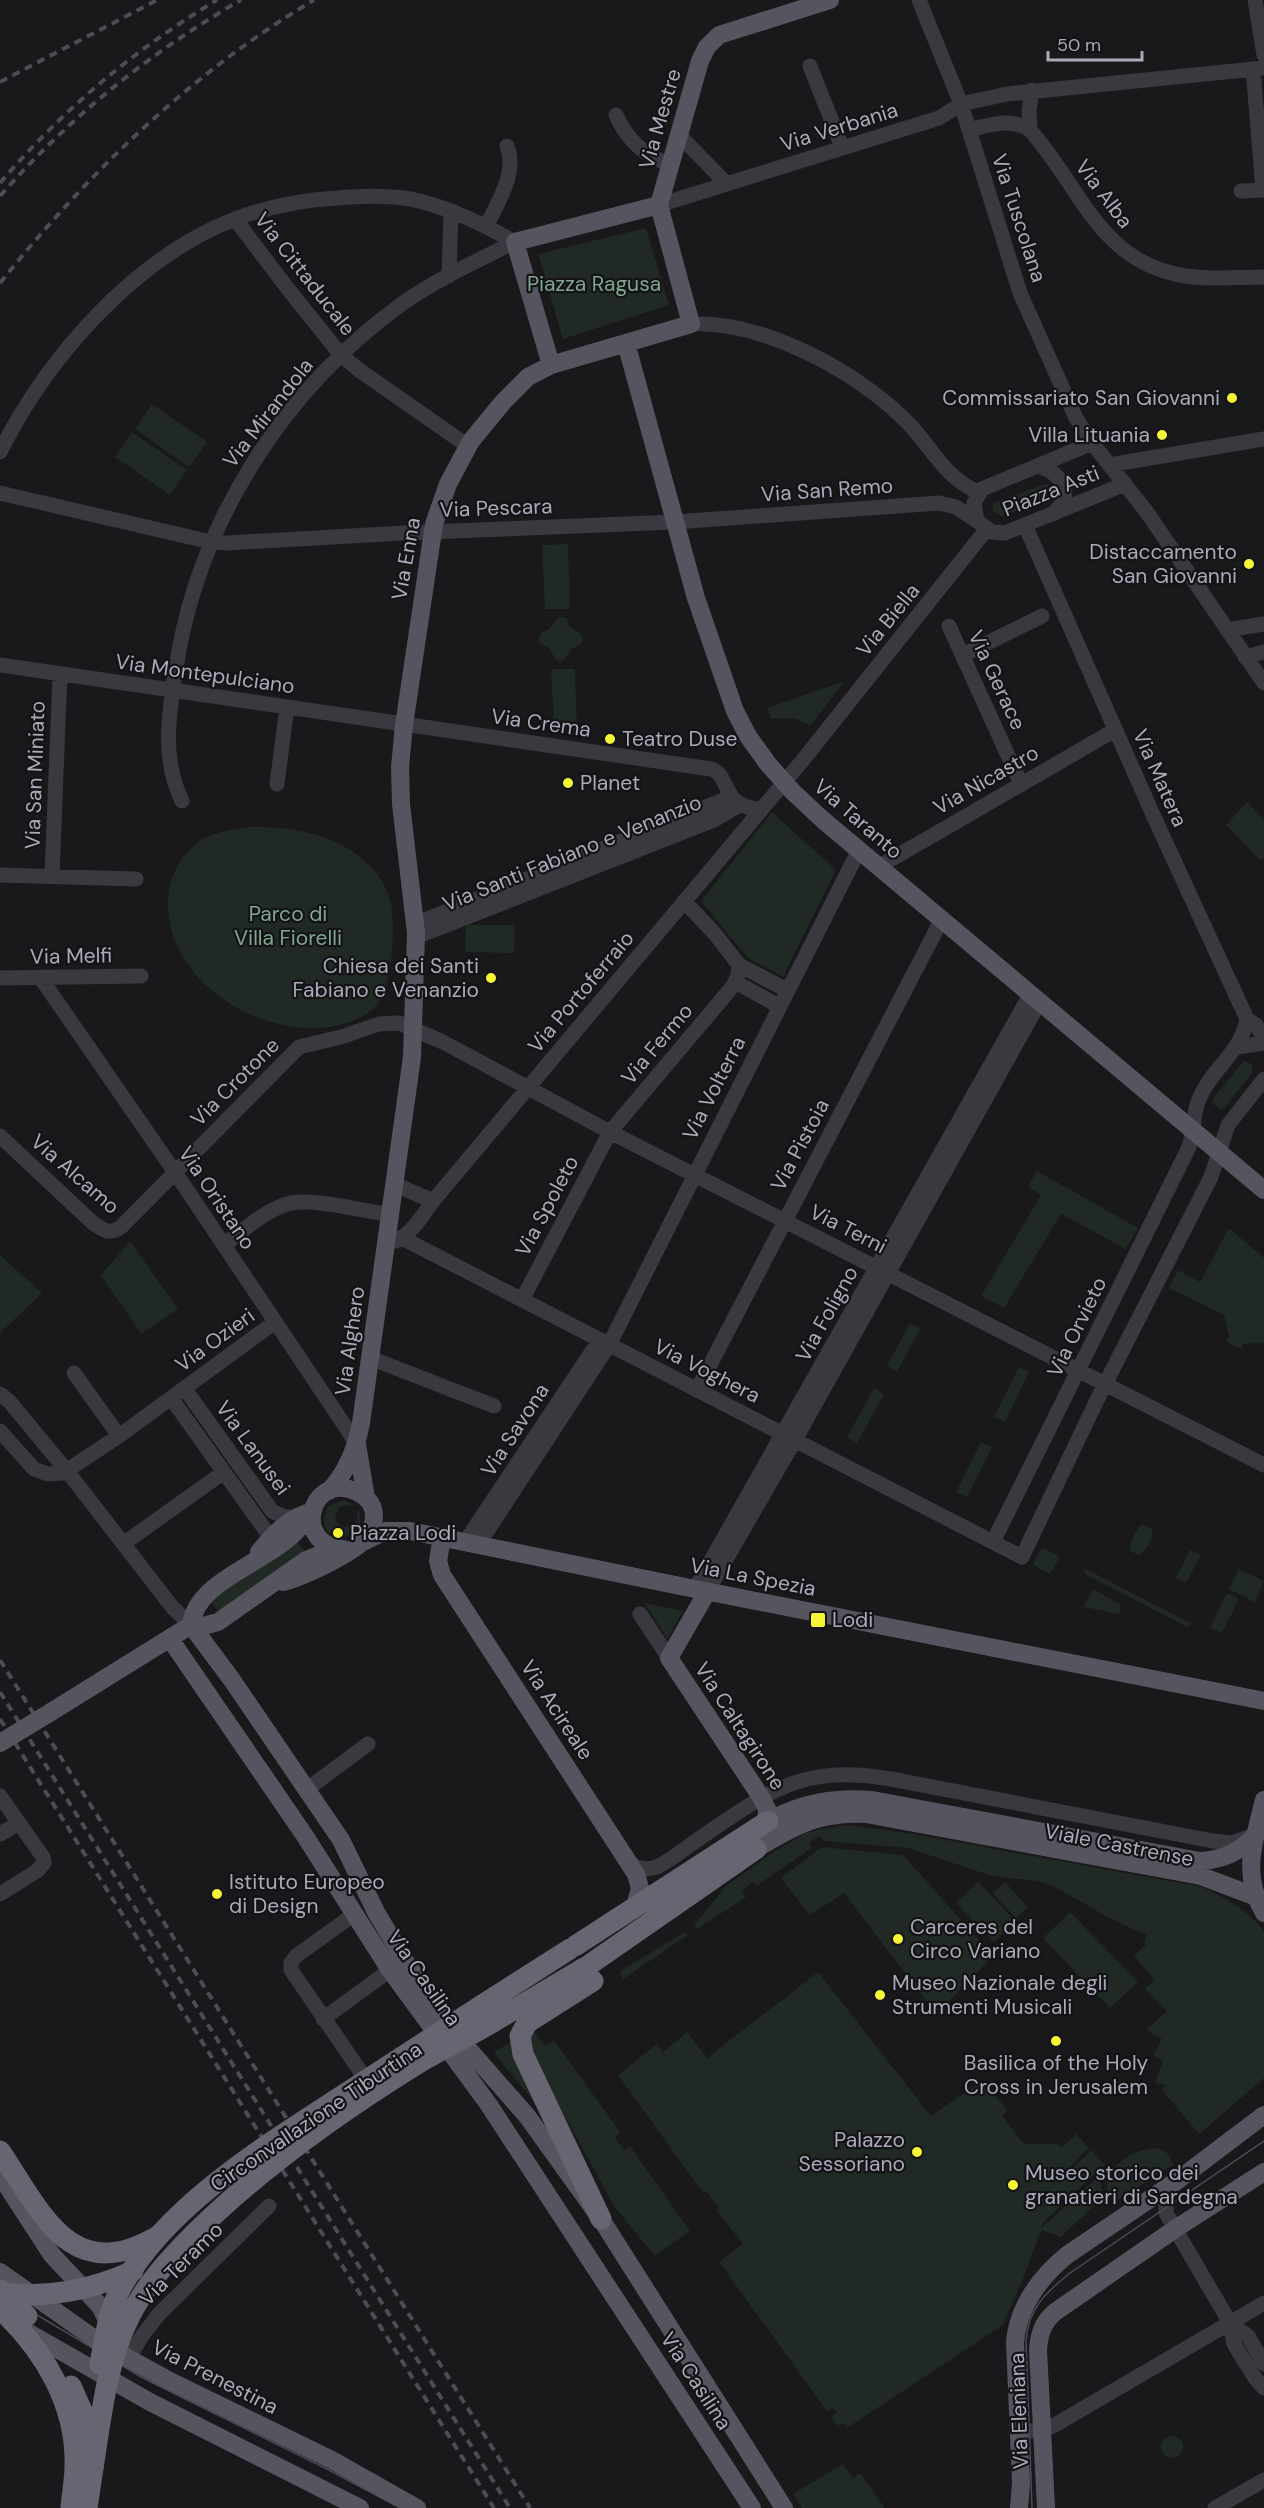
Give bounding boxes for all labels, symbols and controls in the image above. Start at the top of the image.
scale bar [1048,24,1142,62]
text: 50 m [1057,33,1101,57]
street label: Via Mestre [632,65,688,173]
street label: Via Verbania [777,96,901,158]
street label: Via Tuscolana [985,150,1053,286]
street label: Via Alba [1069,154,1139,234]
street label: Via Cittaducale [248,207,362,342]
park label: Piazza Ragusa [527,270,661,298]
street label: Via Mirandola [216,352,320,474]
place label: Commissariato San Giovanni [942,384,1220,412]
marker: Commissariato San Giovanni [1225,391,1239,405]
place label: Villa Lituania [1028,421,1150,449]
marker: Villa Lituania [1155,428,1169,442]
street label: Piazza Asti [998,459,1104,523]
street label: Via San Remo [760,471,894,509]
street label: Via Pescara [439,492,553,524]
street label: Via Enna [385,515,427,603]
place label: Distaccamento San Giovanni [1089,538,1237,590]
marker: Distaccamento San Giovanni [1242,557,1256,571]
street label: Via Biella [850,578,926,662]
street label: Via Gerace [962,626,1032,734]
street label: Via Montepulciano [113,648,297,700]
street label: Via San Miniato [18,700,52,850]
street label: Via Crema [489,702,593,744]
place label: Teatro Duse [622,725,738,753]
street label: Via Matera [1126,725,1194,831]
marker: Teatro Duse [603,732,617,746]
street label: Via Nicastro [928,739,1044,821]
place label: Planet [580,769,640,797]
street label: Via Taranto [808,773,908,865]
marker: Planet [561,776,575,790]
street label: Via Santi Fabiano e Venanzio [438,788,706,918]
park label: Parco di Villa Fiorelli [234,900,342,952]
street label: Via Portoferraio [522,925,640,1059]
street label: Via Melfi [30,941,112,971]
place label: Chiesa dei Santi Fabiano e Venanzio [293,952,479,1004]
marker: Chiesa dei Santi Fabiano e Venanzio [484,971,498,985]
street label: Via Fermo [615,998,699,1090]
street label: Via Crotone [184,1031,286,1133]
street label: Via Volterra [676,1031,752,1145]
street label: Via Pistoia [764,1094,836,1196]
street label: Via Alcamo [25,1128,125,1220]
street label: Via Oristano [172,1141,262,1255]
street label: Via Spoleto [509,1151,585,1261]
street label: Via Terni [805,1198,891,1260]
street label: Via Foligno [789,1261,865,1367]
street label: Via Orvieto [1041,1272,1113,1382]
street label: Via Alghero [328,1284,372,1398]
street label: Via Ozieri [170,1302,260,1378]
street label: Via Voghera [649,1332,765,1410]
street label: Via Savona [474,1378,556,1482]
street label: Via Lanusei [209,1395,297,1501]
place label: Piazza Lodi [350,1519,456,1547]
marker: Piazza Lodi [331,1526,345,1540]
street label: Via La Spezia [688,1551,818,1603]
place label: Lodi [832,1606,873,1634]
marker: Lodi [809,1611,827,1629]
street label: Via Acireale [514,1655,600,1765]
street label: Via Caltagirone [688,1657,792,1796]
street label: Viale Castrense [1042,1817,1196,1873]
place label: Istituto Europeo di Design [229,1868,385,1920]
marker: Istituto Europeo di Design [210,1887,224,1901]
place label: Carceres del Circo Variano [910,1913,1041,1965]
street label: Via Casilina [381,1924,467,2032]
marker: Carceres del Circo Variano [891,1932,905,1946]
place label: Museo Nazionale degli Strumenti Musicali [892,1969,1107,2021]
marker: Museo Nazionale degli Strumenti Musicali [873,1988,887,2002]
marker: Basilica of the Holy Cross in Jerusalem [1049,2034,1063,2048]
street label: Circonvallazione Tiburtina [205,2036,427,2198]
place label: Basilica of the Holy Cross in Jerusalem [964,2049,1149,2101]
place label: Palazzo Sessoriano [799,2126,905,2178]
marker: Palazzo Sessoriano [910,2145,924,2159]
place label: Museo storico dei granatieri di Sardegna [1025,2159,1238,2211]
marker: Museo storico dei granatieri di Sardegna [1006,2178,1020,2192]
street label: Via Teramo [133,2216,229,2312]
street label: Via Casilina [654,2327,738,2435]
street label: Via Prenestina [147,2333,283,2421]
street label: Via Eleniana [1003,2352,1035,2470]

